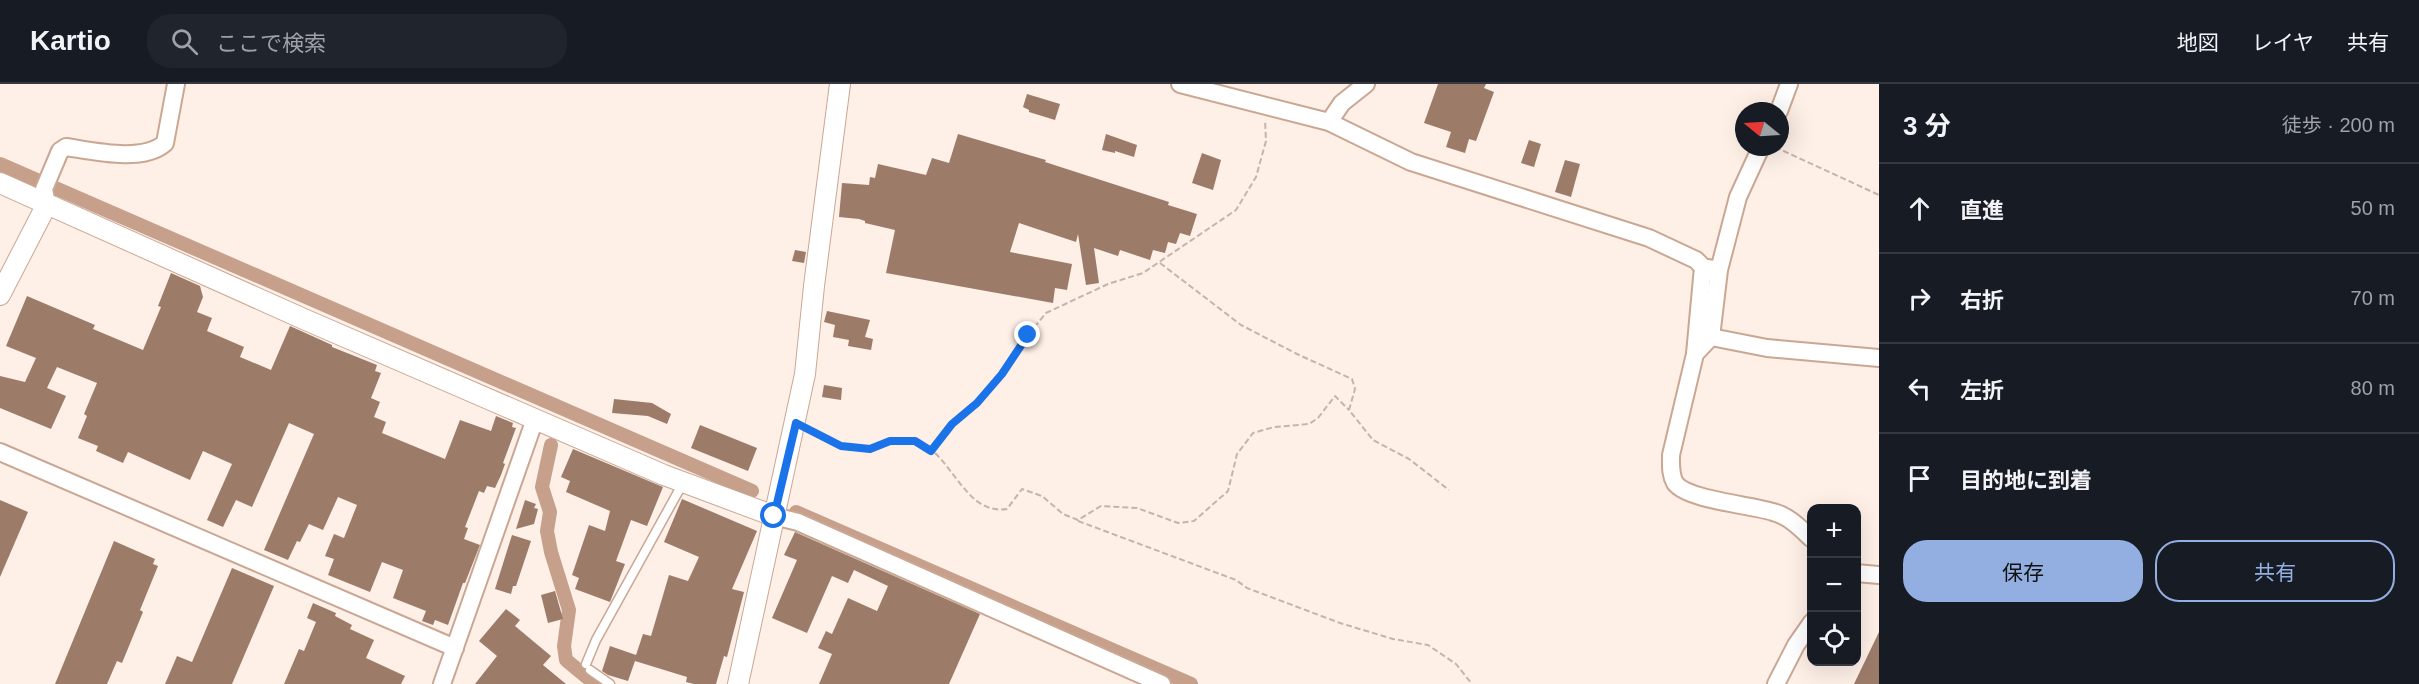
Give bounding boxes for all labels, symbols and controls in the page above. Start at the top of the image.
search box [147,14,567,68]
text: Kartio [30,25,111,56]
icon: search [168,25,201,58]
text: ここで検索 [216,31,326,56]
text: 地図 [2177,31,2219,54]
text: レイヤ [2252,31,2314,54]
text: 共有 [2347,31,2389,54]
north arrow [1735,102,1789,156]
text: 3 分 [1903,111,1951,141]
text: 徒歩 · 200 m [2282,114,2395,136]
icon: ahead [1903,192,1936,225]
text: 50 m [2351,197,2395,219]
text: 直進 [1960,198,2004,223]
icon: right [1903,282,1936,315]
text: 70 m [2351,287,2395,309]
text: 右折 [1960,288,2004,313]
route end [1014,321,1040,347]
icon: left [1903,372,1936,405]
text: 80 m [2351,377,2395,399]
text: 左折 [1960,378,2004,403]
icon: arrive [1903,462,1936,495]
text: 目的地に到着 [1960,468,2092,493]
route start [760,502,786,528]
map controls [1807,504,1861,666]
button: + [1807,504,1861,558]
button: 保存 [1903,540,2143,602]
button: 共有 [2155,540,2395,602]
button: − [1807,558,1861,612]
button: locate [1807,612,1861,666]

